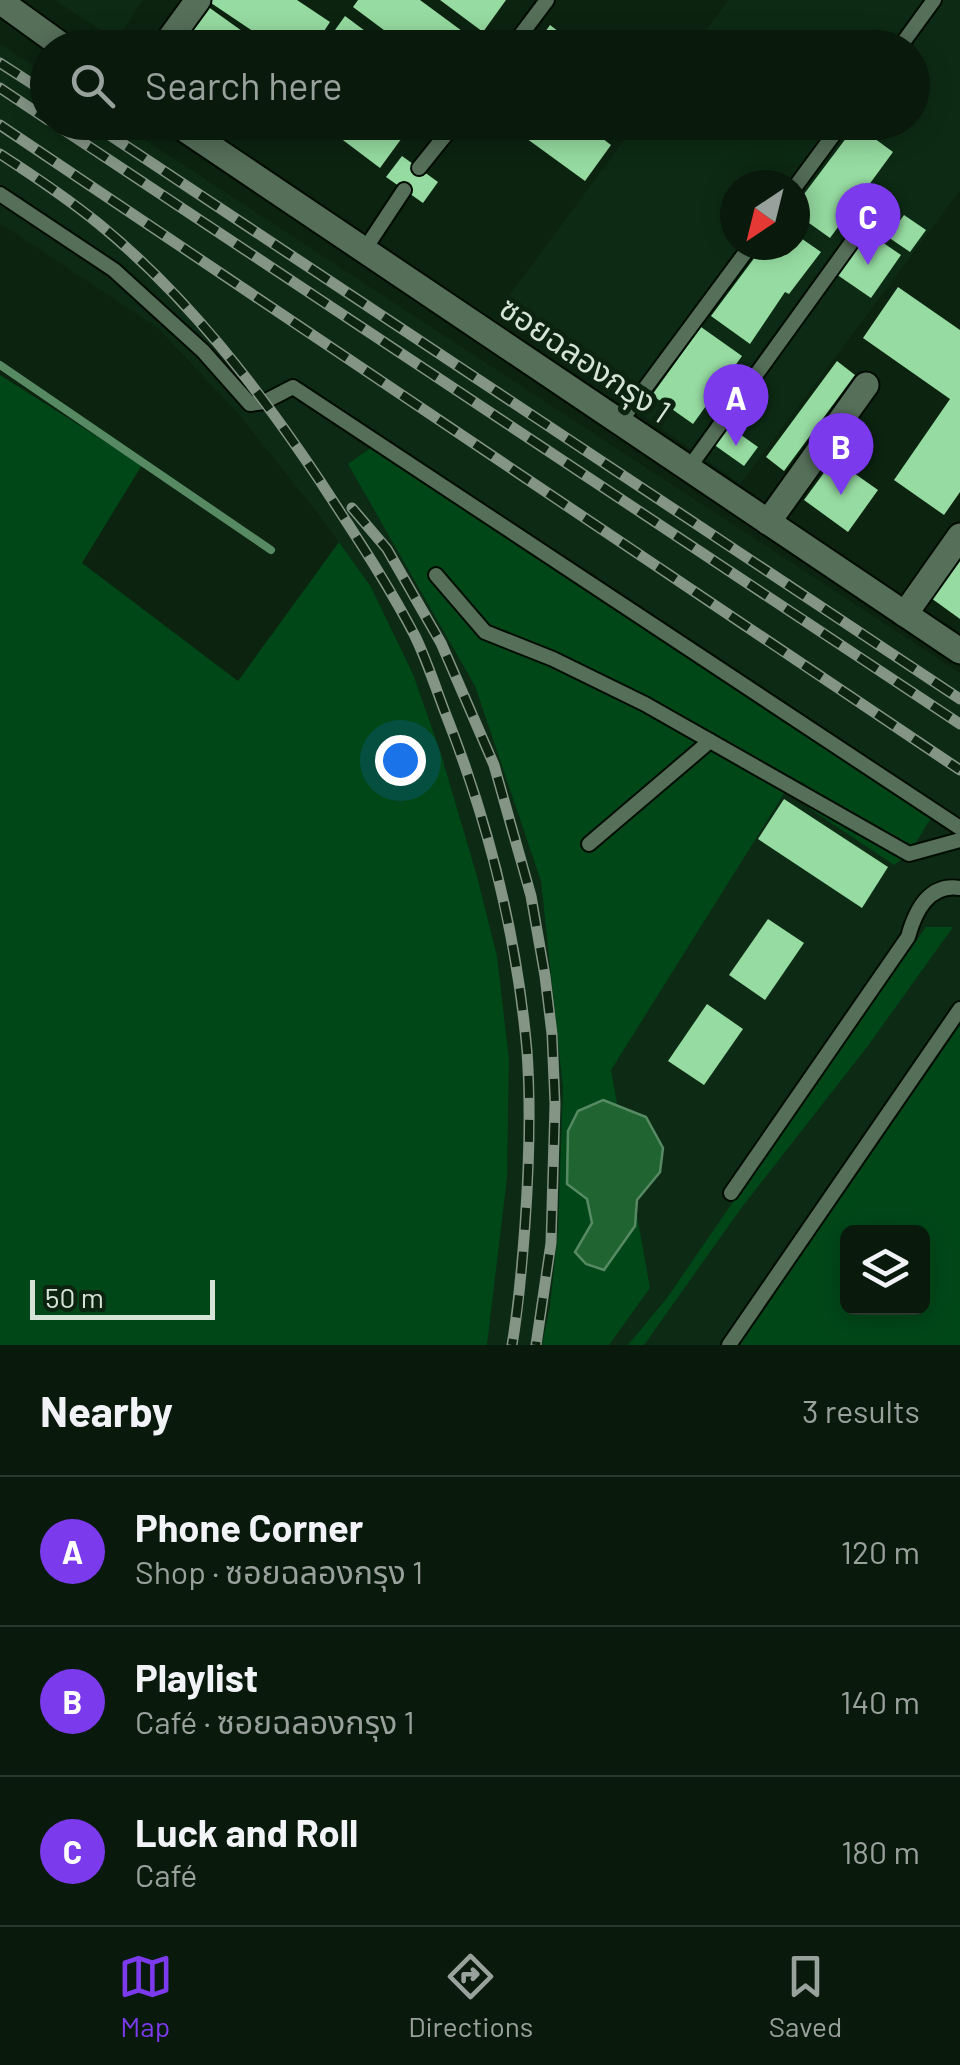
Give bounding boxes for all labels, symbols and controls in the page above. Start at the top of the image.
search box [30,30,930,140]
icon: search [65,58,120,113]
text: Search here [145,62,343,108]
north arrow [720,170,810,260]
pin: C [836,182,900,265]
street label: ซอยฉลองกรุง 1 [492,287,679,431]
pin: A [704,364,768,446]
pin: B [808,412,874,495]
your location [375,735,426,786]
map controls [840,1225,930,1315]
button: layers [840,1225,930,1315]
scale bar [30,1275,215,1320]
text: 50 m [45,1280,104,1314]
text: Nearby [40,1385,173,1435]
text: 3 results [802,1391,920,1429]
text: Phone Corner [135,1504,363,1550]
text: A [62,1532,83,1570]
text: 120 m [841,1532,920,1570]
text: Shop · ซอยฉลองกรุง 1 [135,1552,423,1590]
text: Playlist [135,1654,258,1700]
text: B [63,1682,82,1720]
text: 140 m [840,1682,920,1720]
text: Café · ซอยฉลองกรุง 1 [135,1702,415,1740]
text: Luck and Roll [135,1809,358,1855]
text: C [63,1832,82,1870]
text: 180 m [841,1832,920,1870]
text: Café [135,1855,197,1893]
tab: Map [118,1949,173,2043]
tab: Directions [408,1949,533,2043]
tab: Saved [769,1949,842,2043]

